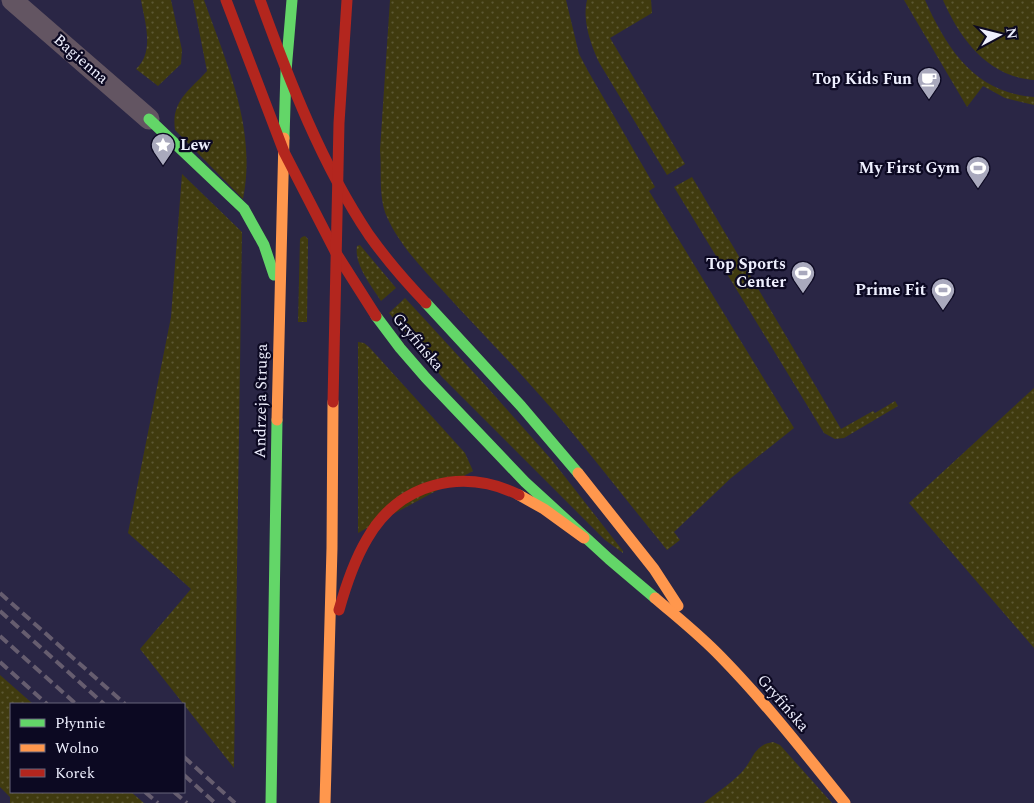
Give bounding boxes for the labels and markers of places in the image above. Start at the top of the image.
cafe icon: Top Kids Fun [916,66,942,100]
place label: Top Kids Fun [812,67,912,91]
place icon: Lew [150,132,176,166]
place label: Lew [180,133,211,157]
sports icon: My First Gym [965,155,991,189]
place label: My First Gym [859,156,961,180]
place label: Top Sports Center [706,252,786,294]
sports icon: Top Sports Center [790,260,816,294]
sports icon: Prime Fit [930,277,956,311]
place label: Prime Fit [855,278,926,302]

